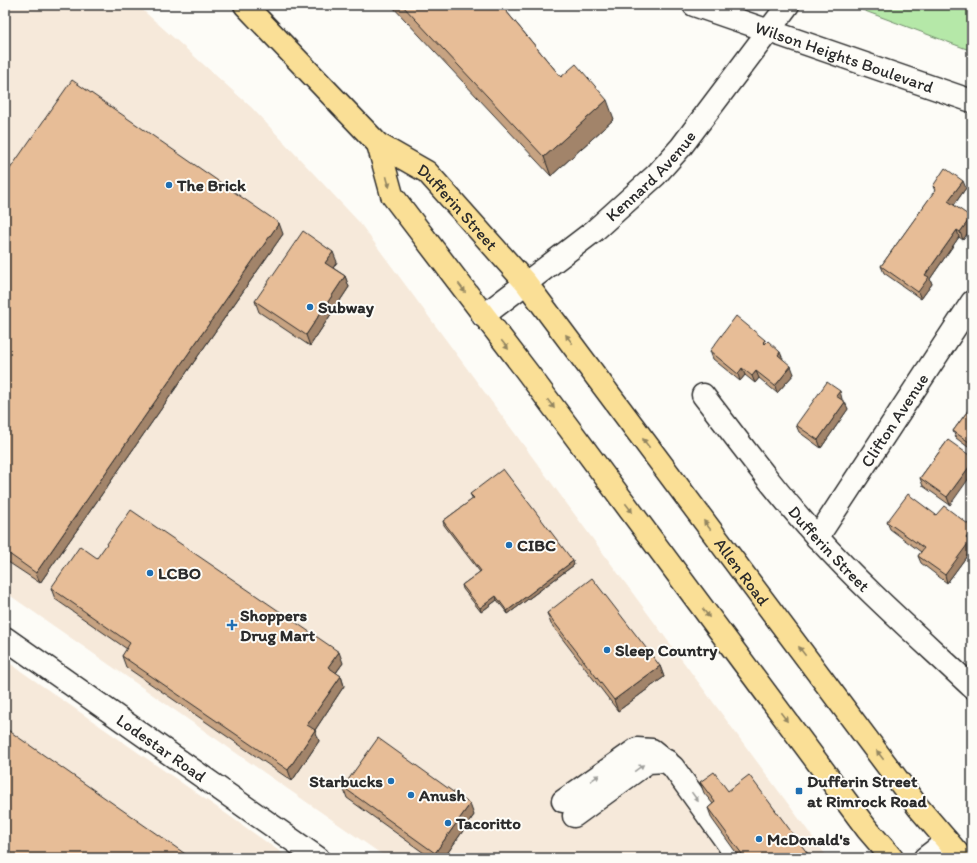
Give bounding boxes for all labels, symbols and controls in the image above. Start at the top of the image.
street label: Wilson Heights Boulevard [752,17,936,97]
street label: Kennard Avenue [602,127,700,226]
street label: Dufferin Street [414,159,502,255]
place label: The Brick [176,175,246,195]
one-way arrow [385,176,391,188]
marker: The Brick [164,180,174,190]
one-way arrow [458,283,466,294]
place label: Subway [318,297,375,318]
marker: Subway [305,302,315,312]
one-way arrow [565,334,573,344]
one-way arrow [501,339,509,350]
street label: Clifton Avenue [856,369,932,471]
one-way arrow [547,399,555,409]
one-way arrow [642,438,651,449]
street label: Dufferin Street [784,502,875,596]
one-way arrow [625,503,633,514]
one-way arrow [703,519,711,530]
street label: Allen Road [710,534,774,610]
place label: CIBC [517,535,556,555]
marker: CIBC [504,540,514,550]
place label: LCBO [158,563,201,583]
marker: LCBO [145,568,155,578]
place label: Shoppers Drug Mart [240,605,316,646]
one-way arrow [702,607,710,618]
marker: Shoppers Drug Mart [227,620,237,630]
place label: Sleep Country [615,640,718,661]
marker: Sleep Country [602,645,612,655]
one-way arrow [798,646,806,657]
street label: Lodestar Road [113,710,210,786]
one-way arrow [780,712,788,722]
one-way arrow [876,750,884,761]
one-way arrow [634,764,645,772]
place label: Starbucks [309,771,383,791]
place label: Dufferin Street at Rimrock Road [807,771,927,811]
one-way arrow [590,774,601,782]
marker: Starbucks [386,776,396,786]
place label: Anush [418,785,466,805]
marker: Dufferin Street at Rimrock Road [794,786,804,796]
marker: Anush [406,790,416,800]
one-way arrow [691,791,699,802]
place label: Tacoritto [455,813,521,833]
marker: Tacoritto [443,818,453,828]
place label: McDonald's [767,829,851,849]
marker: McDonald's [754,834,764,844]

